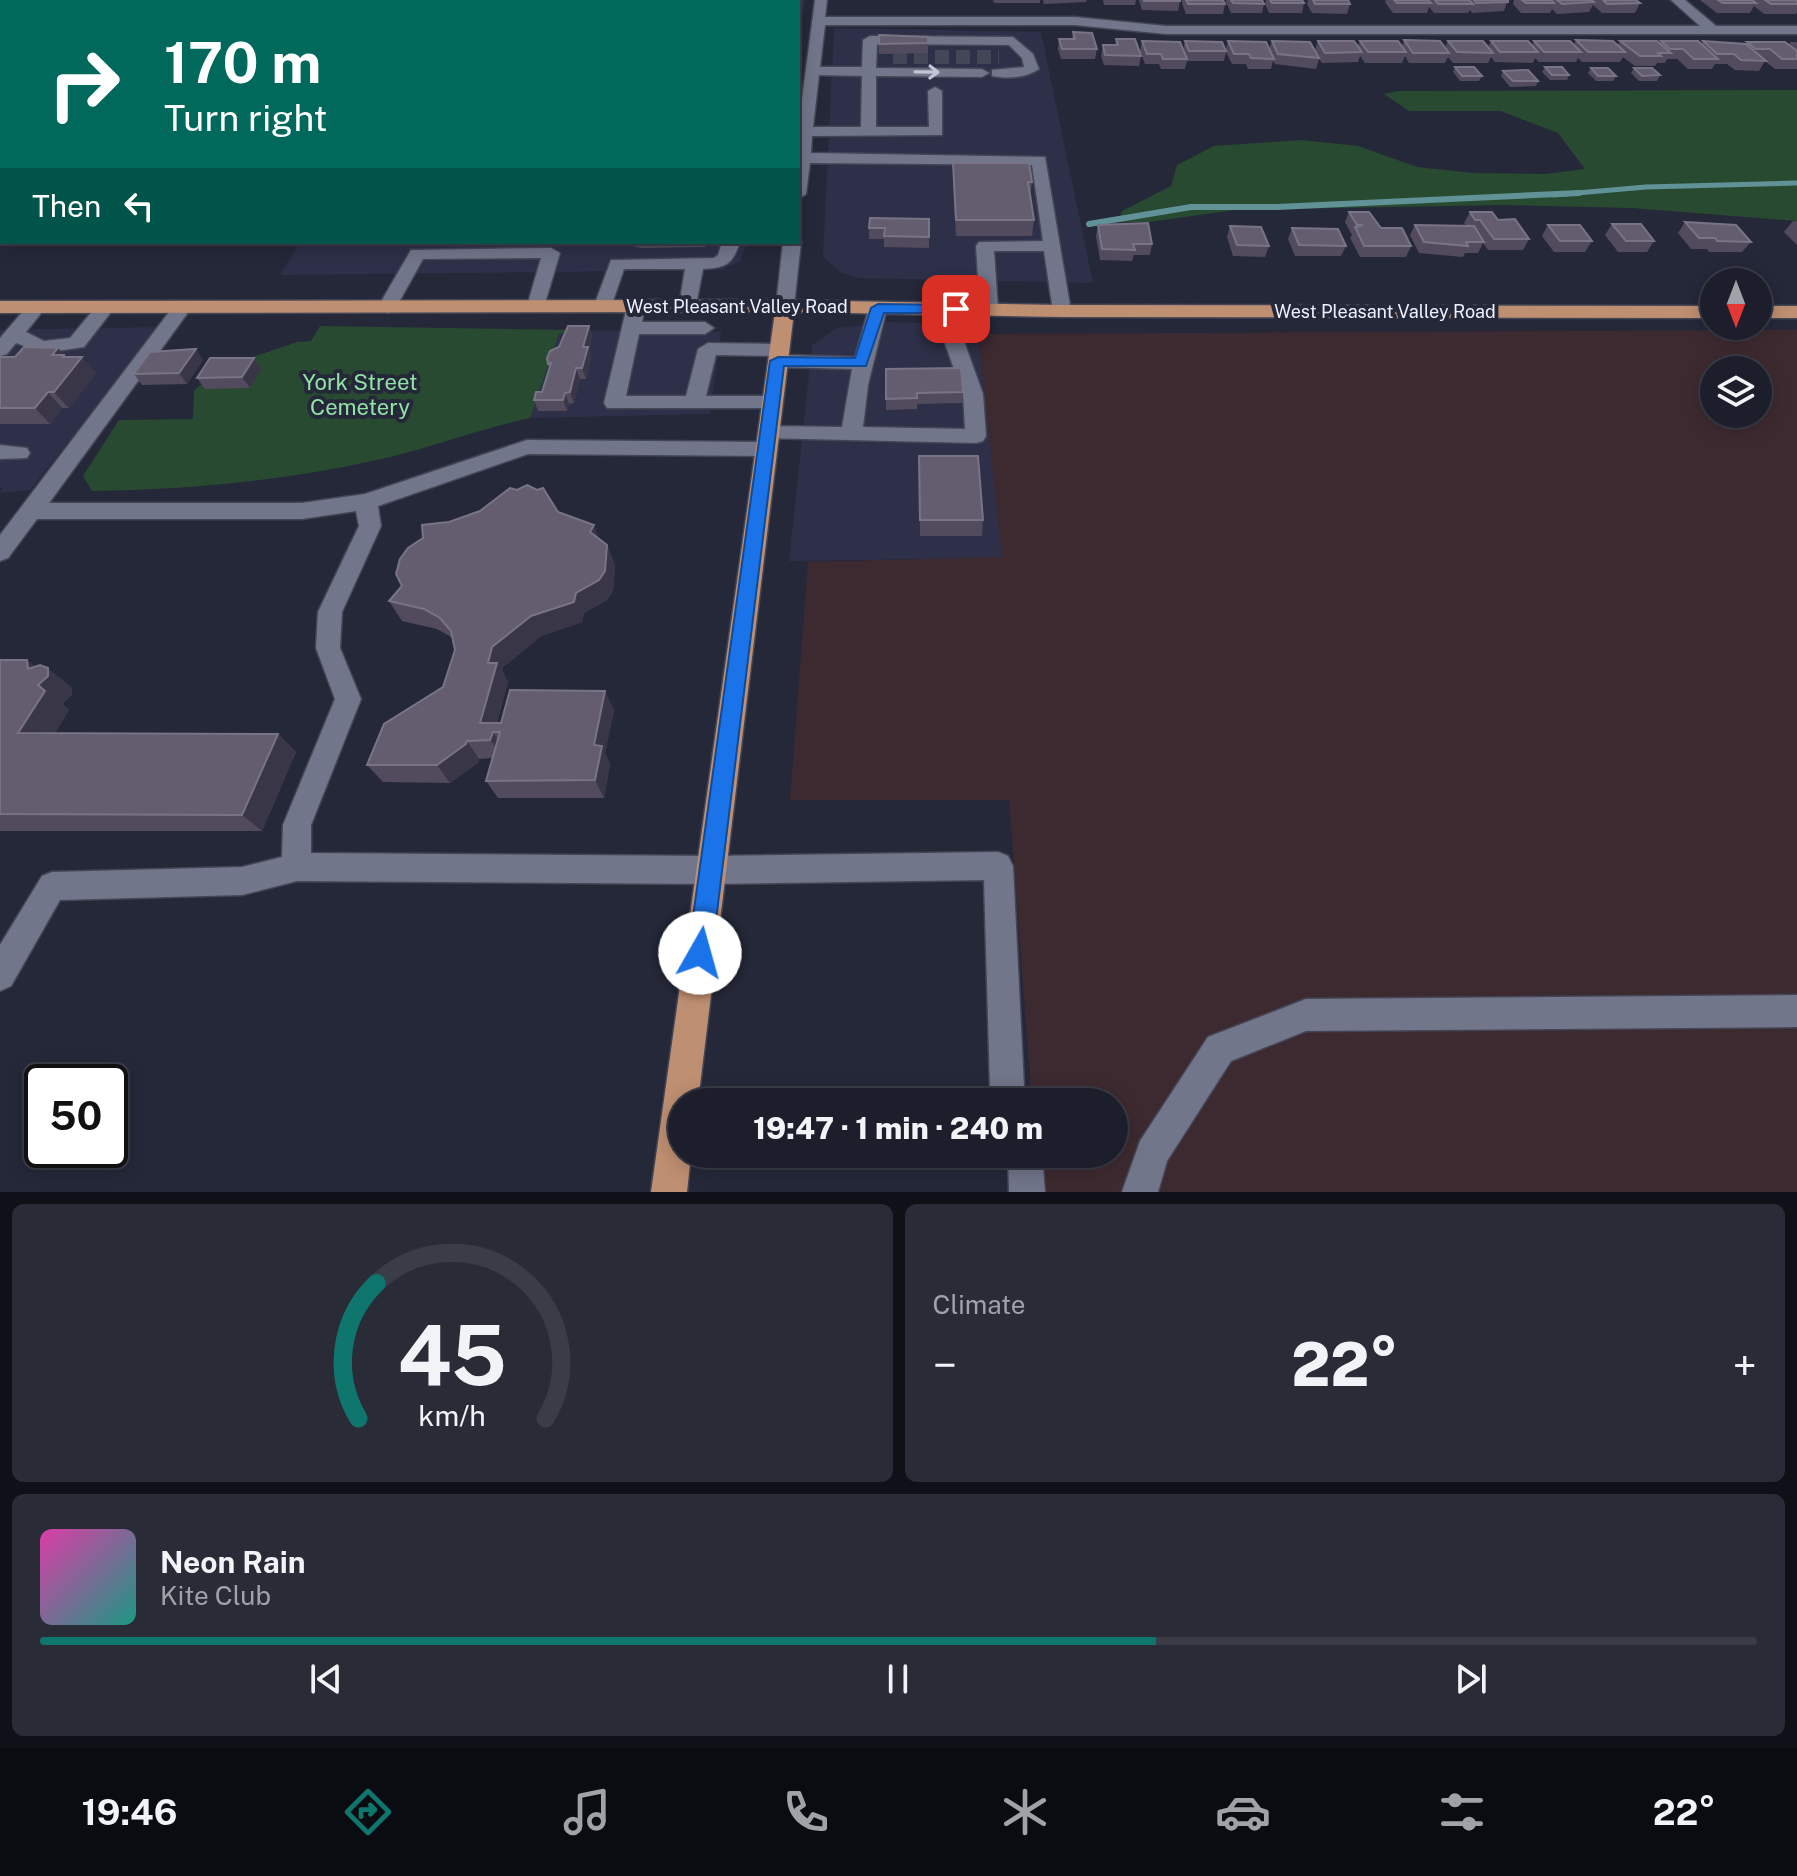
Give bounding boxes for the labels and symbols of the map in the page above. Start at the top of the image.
one-way arrow [913,64,940,80]
north arrow [1700,268,1772,340]
pin [922,275,990,343]
street label: West Pleasant Valley Road [626,296,848,317]
street label: West Pleasant Valley Road [1274,301,1496,322]
park label: York Street Cemetery [303,369,417,420]
position arrow [658,911,742,995]
speed limit sign: 50 [24,1064,128,1168]

